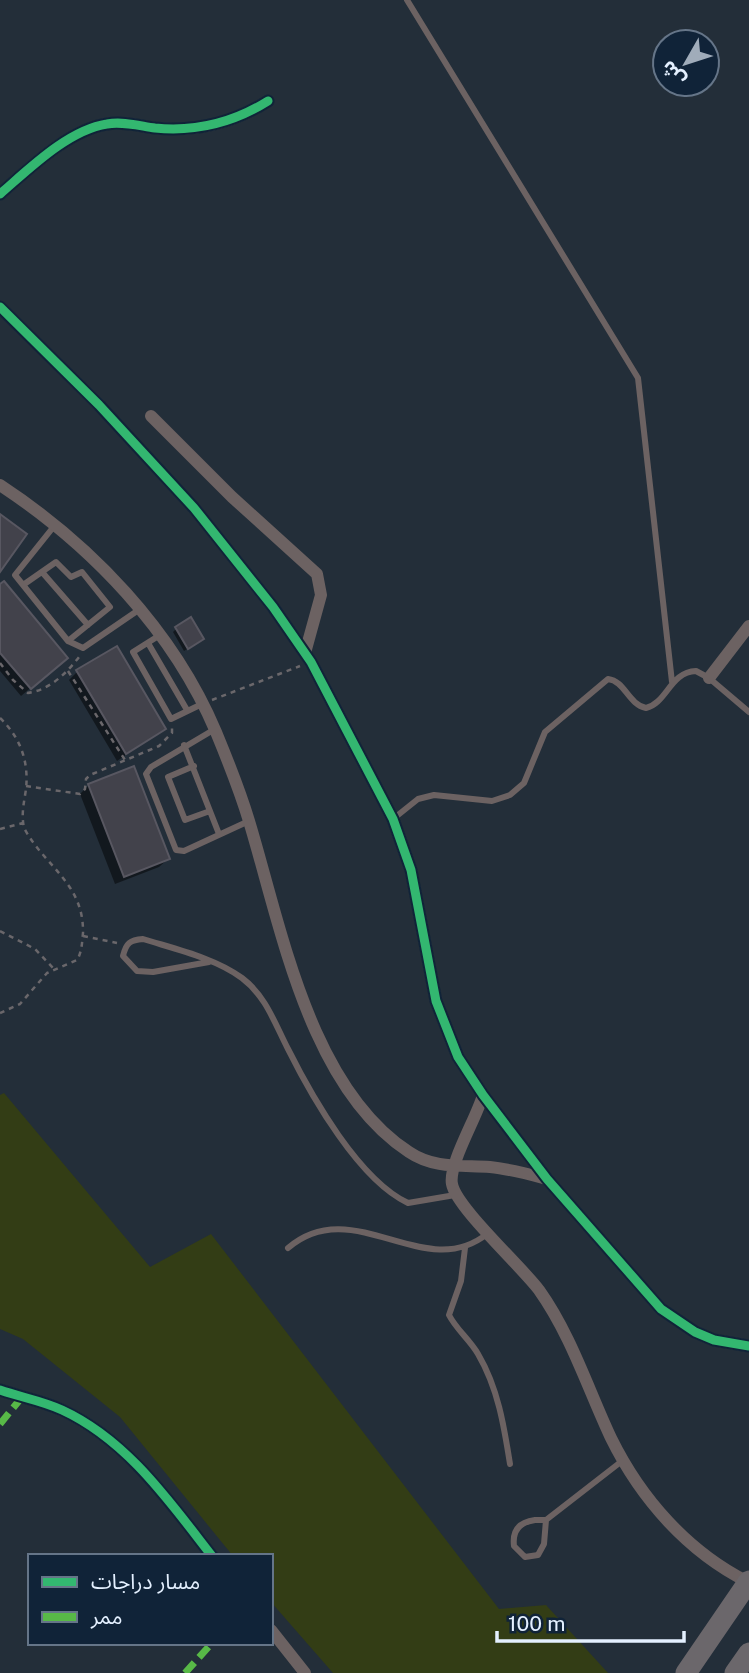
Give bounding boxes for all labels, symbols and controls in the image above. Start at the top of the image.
north arrow [651,28,721,98]
text: ش [656,57,690,91]
legend [28,1554,273,1645]
text: مسار دراجات [91,1569,200,1594]
scale bar [497,1600,684,1644]
text: ممر [90,1604,122,1629]
text: 100 m [508,1611,565,1636]

